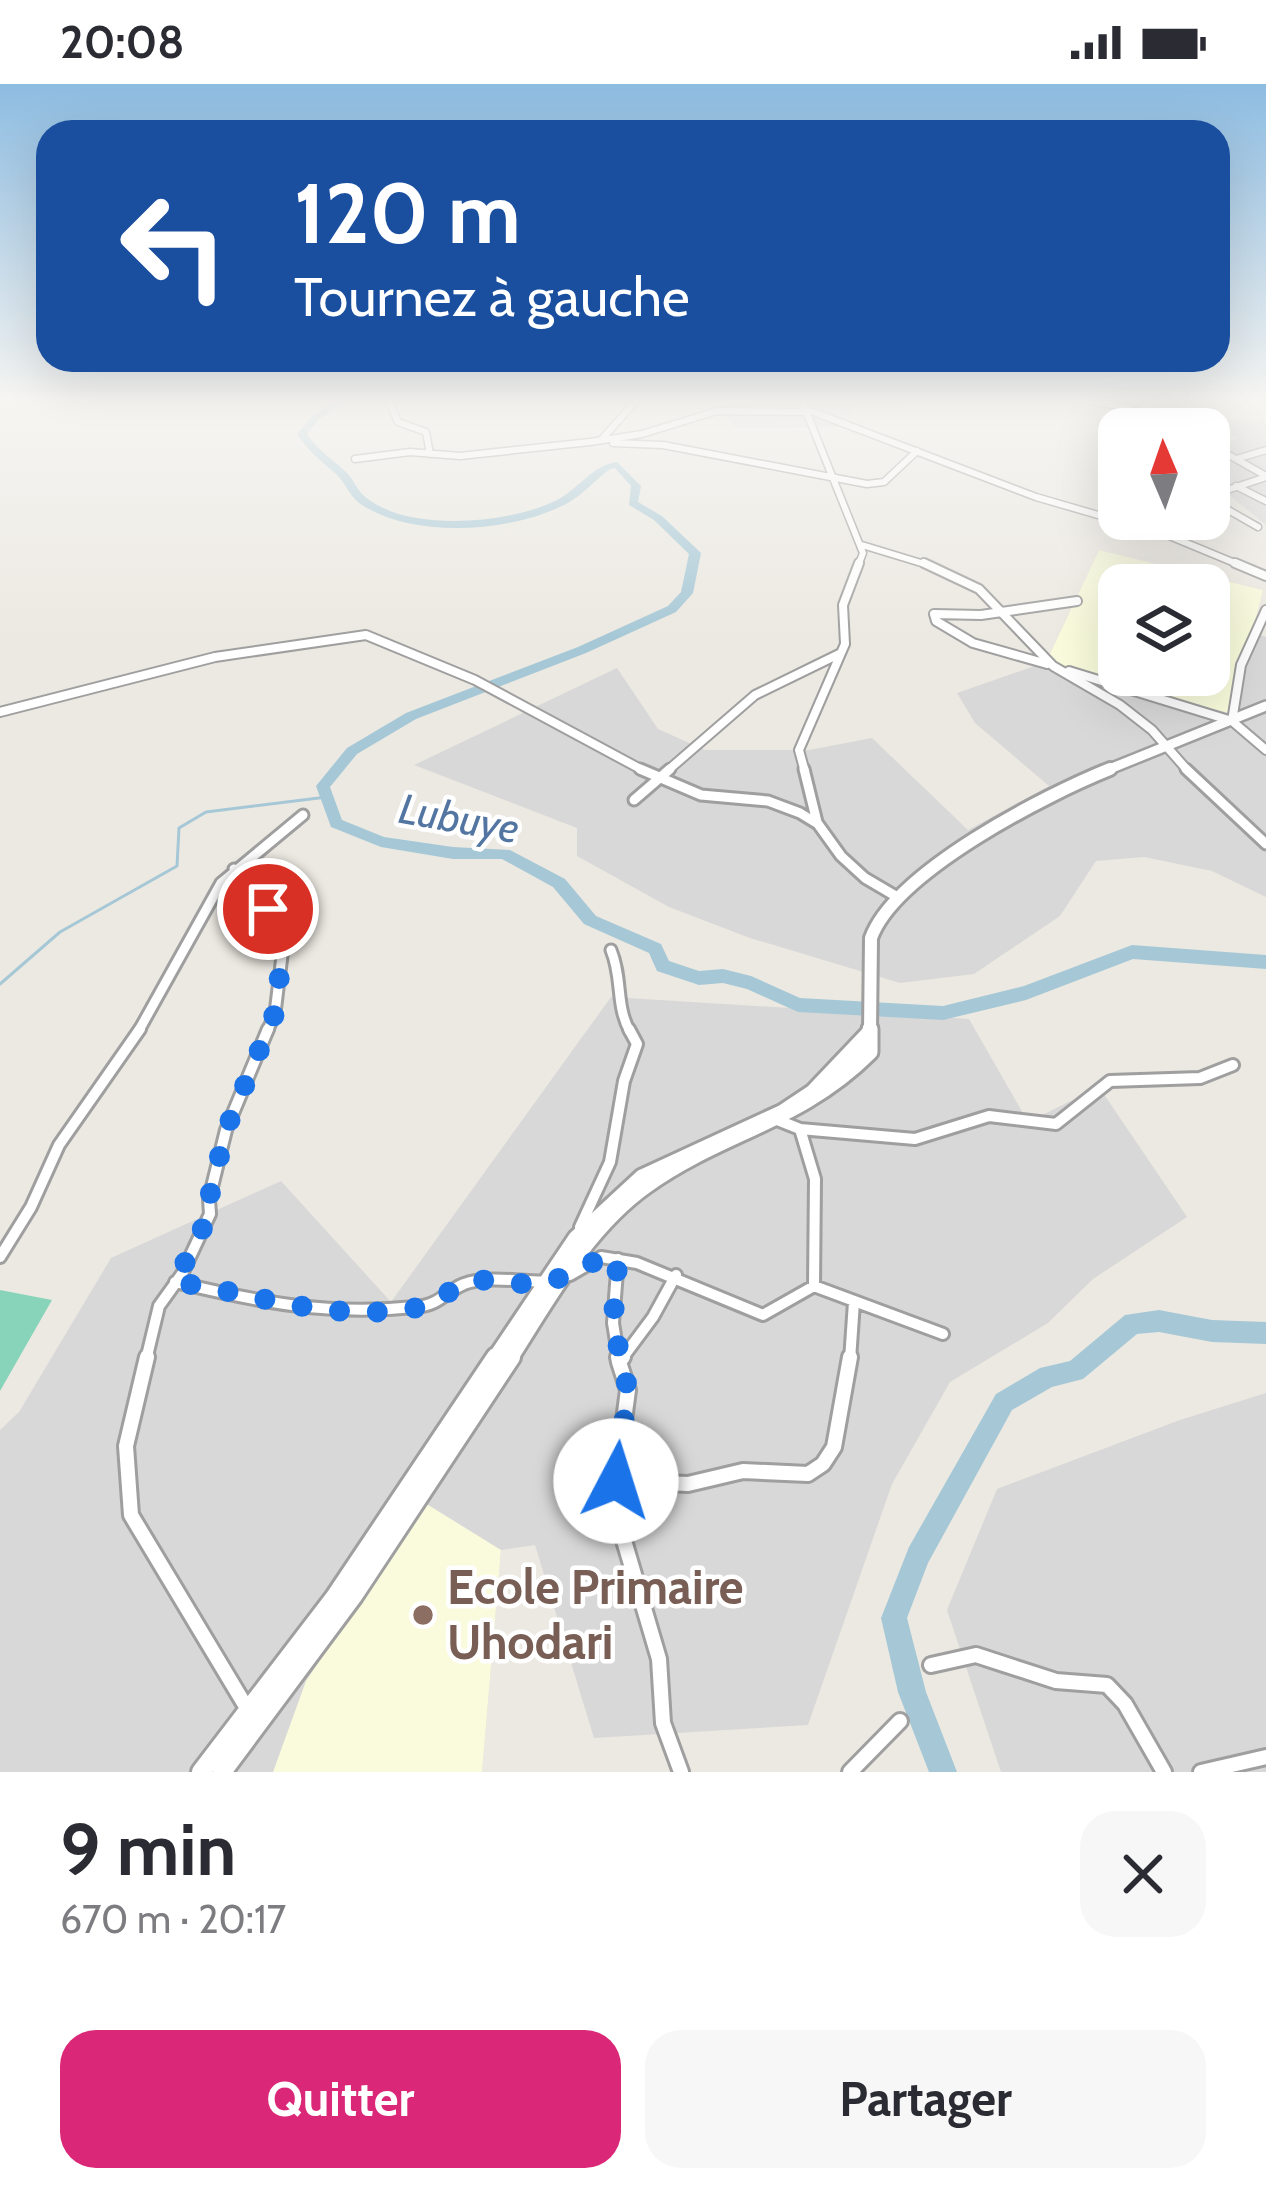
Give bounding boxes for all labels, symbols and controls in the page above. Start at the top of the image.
text: 20:08 [60,15,185,69]
text: 120 m [294,162,521,264]
icon: left [96,168,252,324]
text: Tournez à gauche [294,264,690,330]
north arrow [1098,408,1230,540]
map controls [1098,408,1230,696]
button: layers [1098,564,1230,696]
water label: Lubuye [395,782,523,854]
pin [217,858,319,960]
icon: arrive [235,876,301,942]
position arrow [553,1418,679,1544]
place label: Ecole Primaire Uhodari [447,1558,744,1671]
marker: Ecole Primaire Uhodari [410,1602,436,1628]
text: 9 min [60,1806,236,1893]
button: close [1080,1811,1206,1937]
text: 670 m · 20:17 [60,1895,286,1943]
button: Quitter [60,2030,621,2168]
button: Partager [645,2030,1206,2168]

